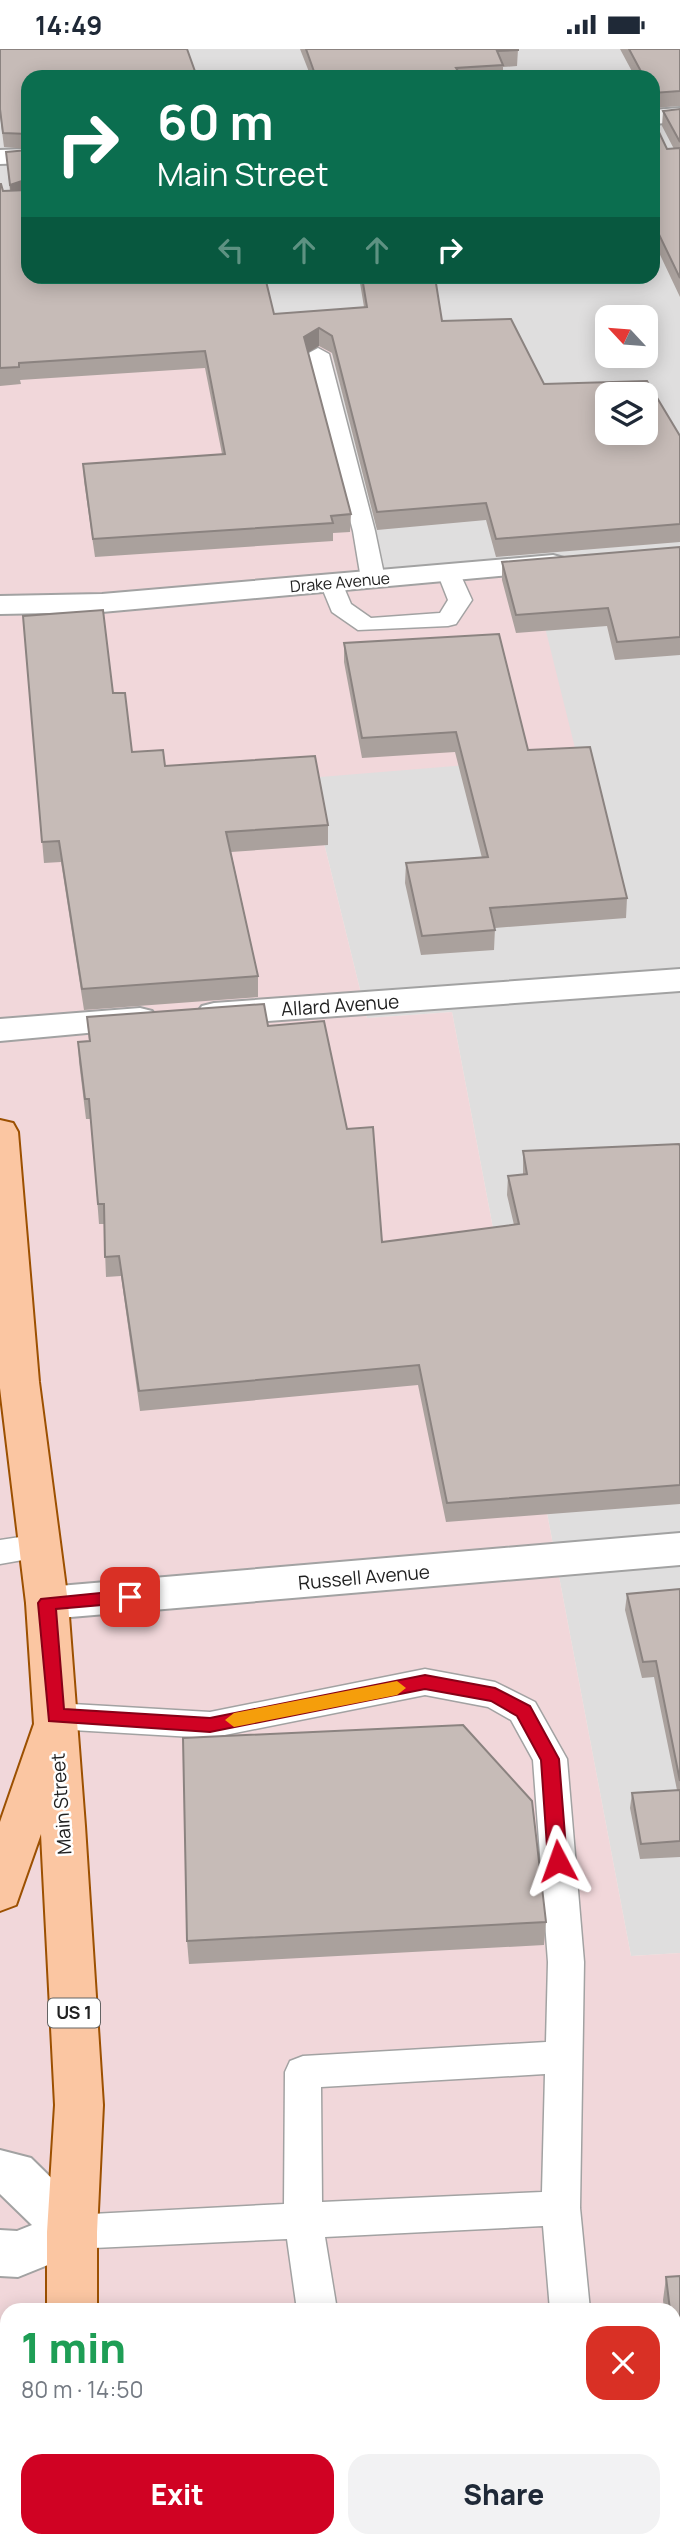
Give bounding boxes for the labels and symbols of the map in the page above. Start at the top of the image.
north arrow [595,305,658,367]
street label: Drake Avenue [289,567,391,597]
street label: Allard Avenue [280,988,400,1022]
street label: Russell Avenue [297,1558,431,1596]
pin [100,1567,160,1627]
street label: Main Street [44,1752,78,1856]
position arrow [521,1824,595,1898]
road number: US 1 [48,1999,100,2027]

